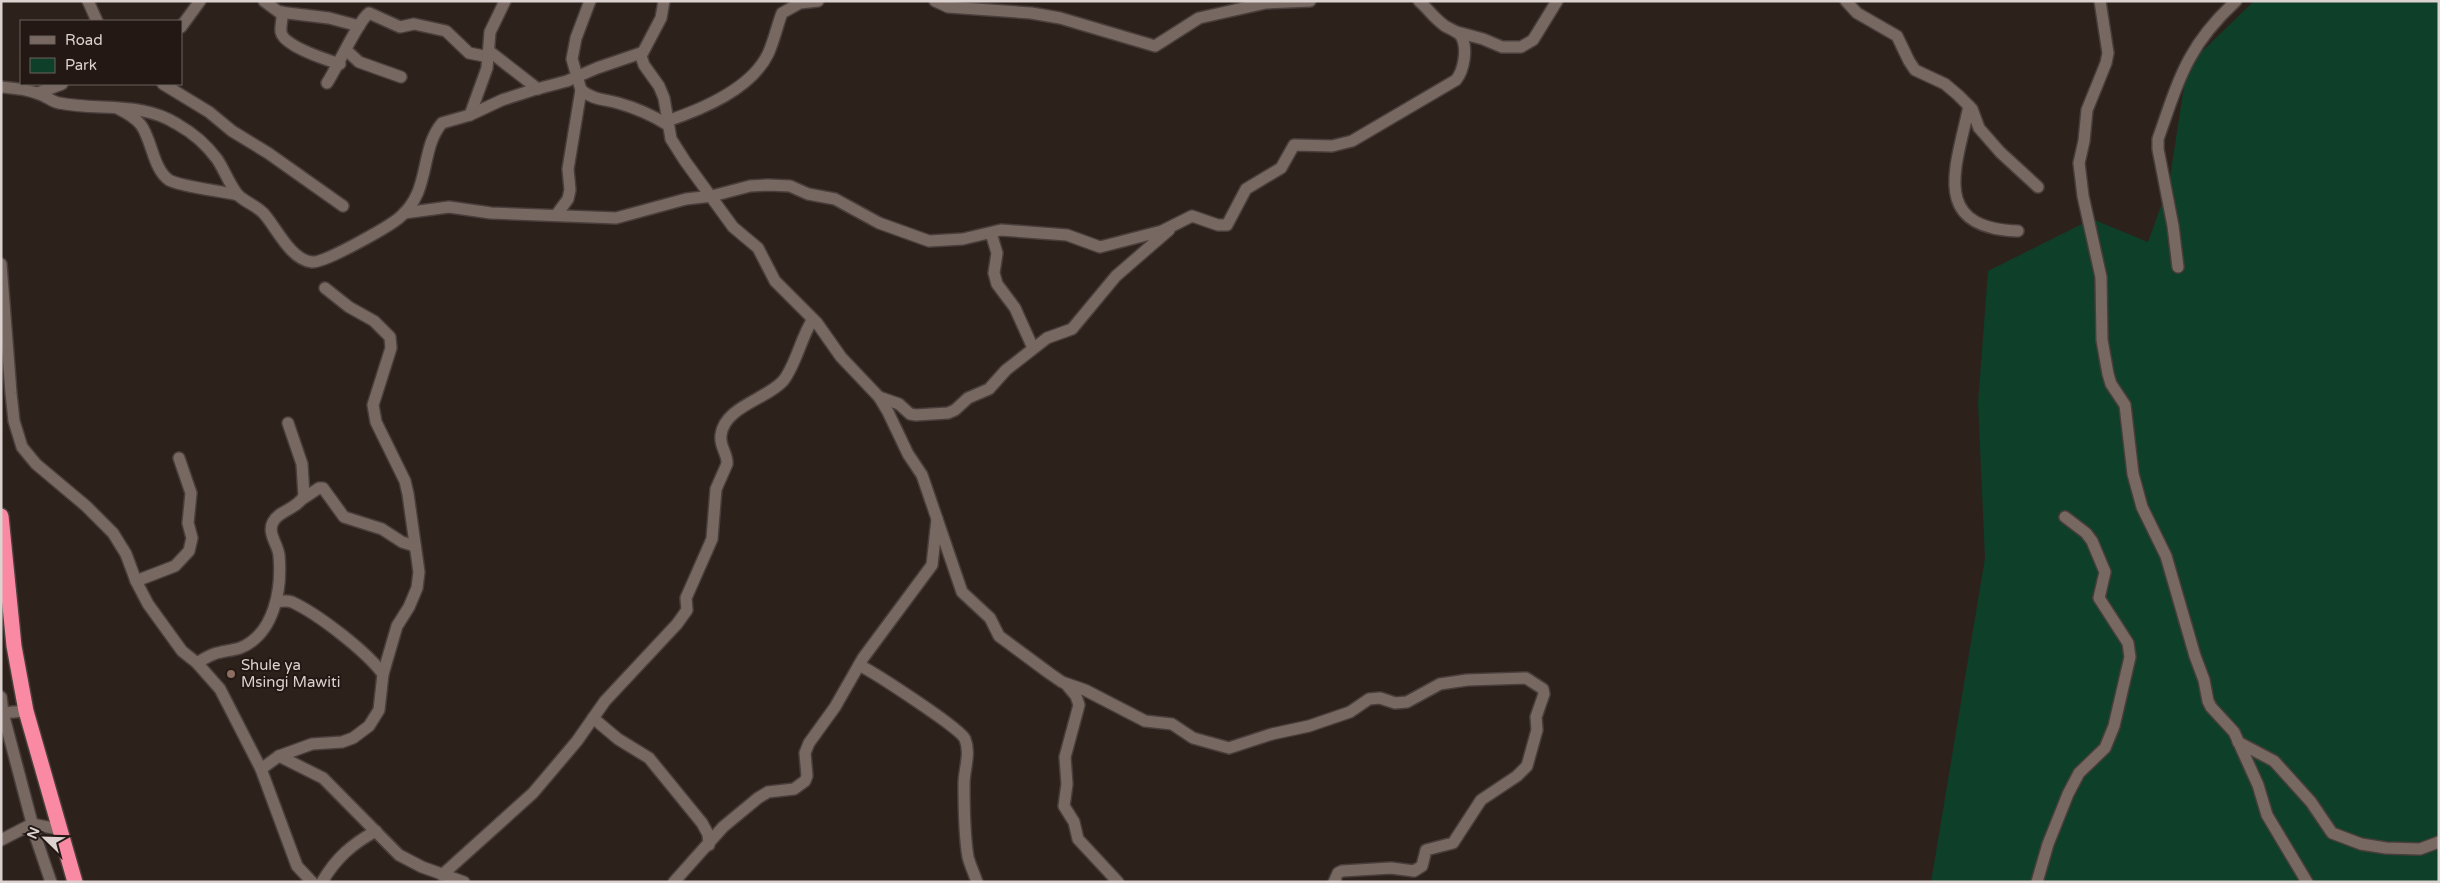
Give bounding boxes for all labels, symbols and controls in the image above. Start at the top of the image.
legend [20,20,182,85]
text: Road [65,31,103,49]
text: Park [65,56,97,74]
place label: Shule ya Msingi Mawiti [241,656,340,691]
marker: Shule ya Msingi Mawiti [225,668,237,680]
north arrow [20,813,70,863]
text: N [23,825,44,842]

